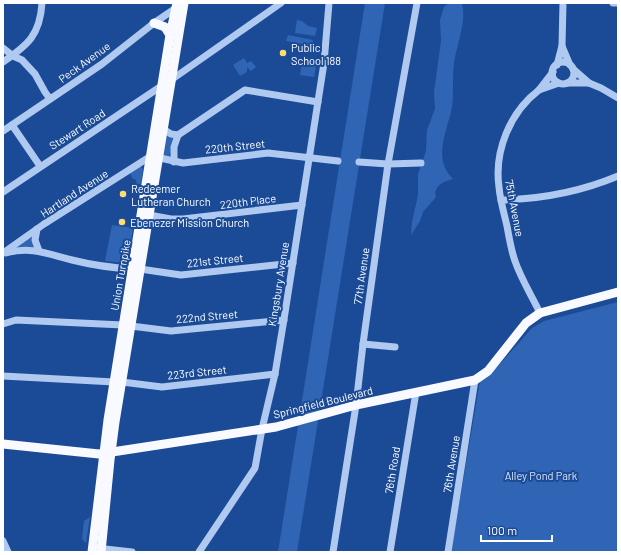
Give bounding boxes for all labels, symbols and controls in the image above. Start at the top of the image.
street label: Peck Avenue [56,39,112,85]
place label: Public School 188 [291,41,341,67]
marker: Public School 188 [278,48,288,58]
street label: Stewart Road [47,106,107,152]
street label: 220th Street [204,136,266,156]
street label: Hartland Avenue [38,166,110,220]
street label: 75th Avenue [503,178,527,238]
place label: Redeemer Lutheran Church [131,182,211,208]
marker: Redeemer Lutheran Church [118,189,128,199]
street label: 220th Place [219,191,277,211]
place label: Ebenezer Mission Church [130,216,249,229]
marker: Ebenezer Mission Church [117,217,127,227]
street label: Union Turnpike [107,238,133,311]
street label: Kingsbury Avenue [265,241,291,327]
street label: 77th Avenue [351,246,371,305]
street label: 221st Street [186,251,244,269]
street label: 222nd Street [176,307,238,325]
street label: 223rd Street [167,362,227,382]
street label: Springfield Boulevard [272,383,374,421]
street label: 76th Avenue [440,434,462,494]
street label: 76th Road [382,446,402,494]
park label: Alley Pond Park [505,469,578,482]
scale bar [481,517,552,543]
text: 100 m [487,523,517,537]

